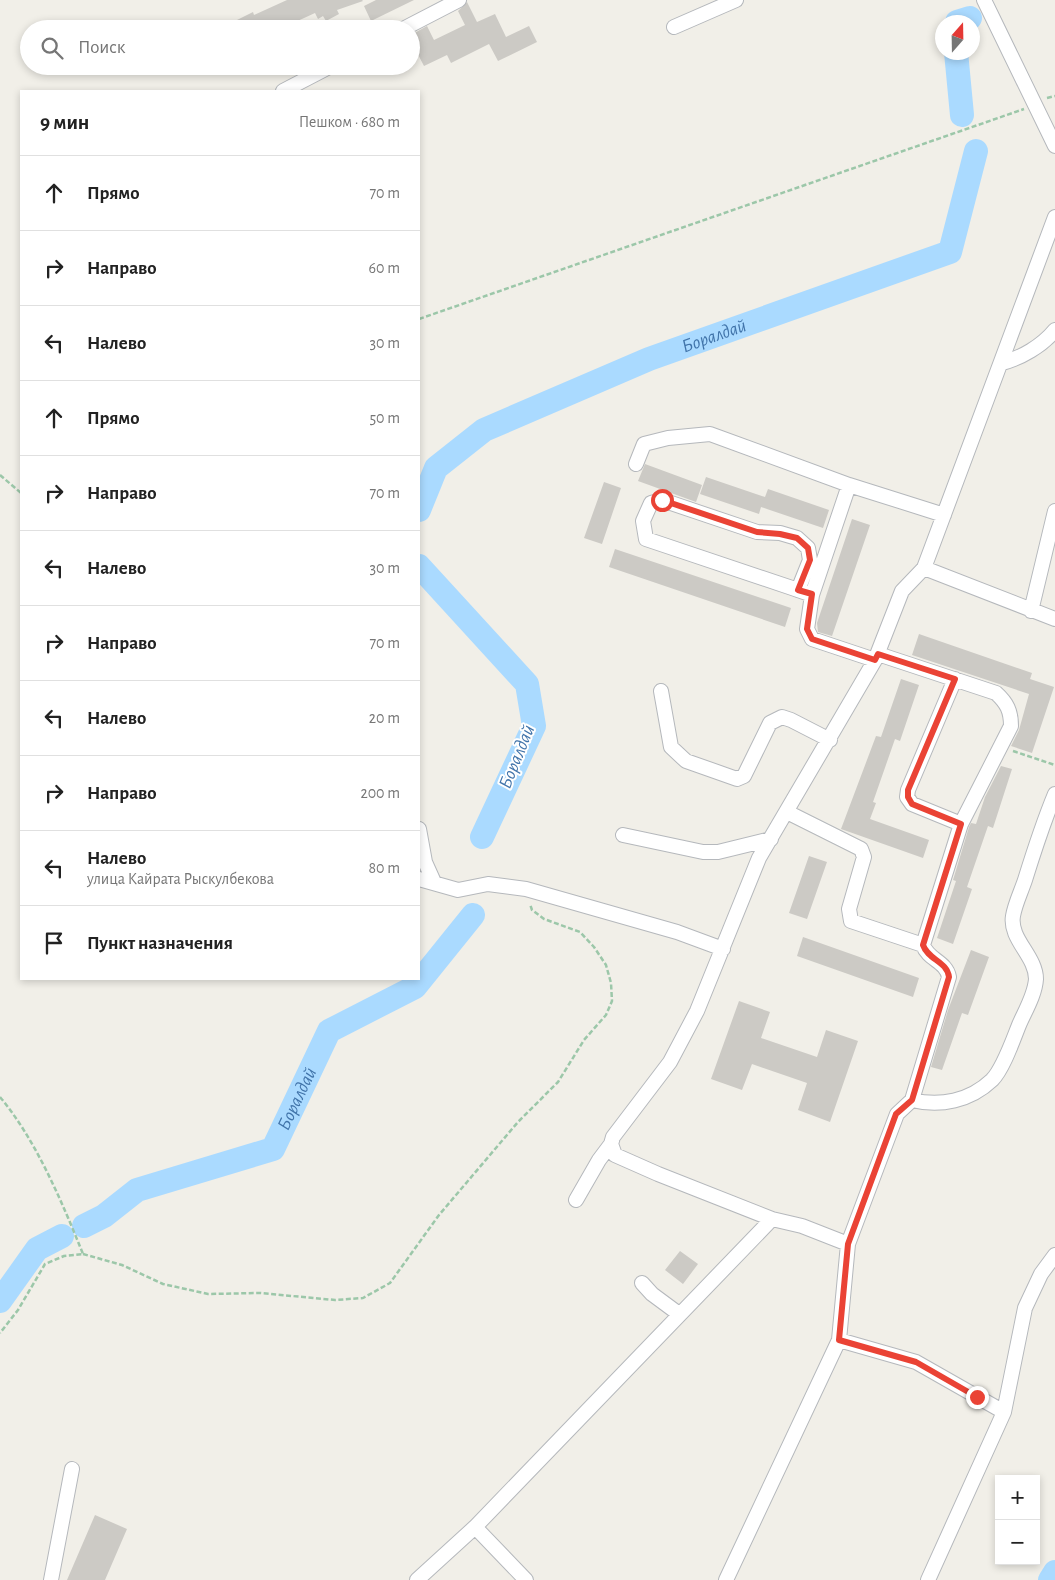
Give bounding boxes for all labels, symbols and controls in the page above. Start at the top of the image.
north arrow [935,15,980,60]
search box [20,20,420,75]
icon: search [38,34,66,62]
text: Поиск [78,38,125,57]
text: 9 мин [40,112,89,133]
text: Пешком · 680 m [299,114,400,130]
icon: ahead [40,179,68,207]
text: Прямо [87,184,140,203]
text: 70 m [369,185,400,201]
icon: right [40,254,68,282]
text: Направо [87,259,157,278]
text: 60 m [369,260,400,276]
water label: Боралдай [679,316,749,356]
icon: left [40,329,68,357]
text: Налево [87,334,146,353]
text: 30 m [370,335,400,351]
icon: ahead [40,404,68,432]
text: Прямо [87,409,140,428]
text: 50 m [369,410,400,426]
icon: right [40,479,68,507]
text: Направо [87,484,157,503]
text: 70 m [369,485,400,501]
route start [651,489,674,512]
icon: left [40,554,68,582]
text: Налево [87,559,146,578]
text: 30 m [370,560,400,576]
icon: right [40,629,68,657]
text: Направо [87,634,157,653]
text: 70 m [369,635,400,651]
icon: left [40,704,68,732]
text: Налево [87,709,146,728]
text: 20 m [369,710,400,726]
water label: Боралдай [496,722,538,792]
icon: right [40,779,68,807]
text: Направо [87,784,157,803]
text: 200 m [360,785,400,801]
text: Налево [87,849,146,868]
icon: left [40,854,68,882]
text: 80 m [369,860,400,876]
text: улица Кайрата Рыскулбекова [87,871,274,887]
icon: arrive [40,929,68,957]
text: Пункт назначения [87,934,233,953]
water label: Боралдай [274,1064,320,1133]
route end [966,1386,989,1409]
map controls [995,1475,1040,1565]
button: + [995,1475,1040,1520]
button: − [995,1520,1040,1565]

